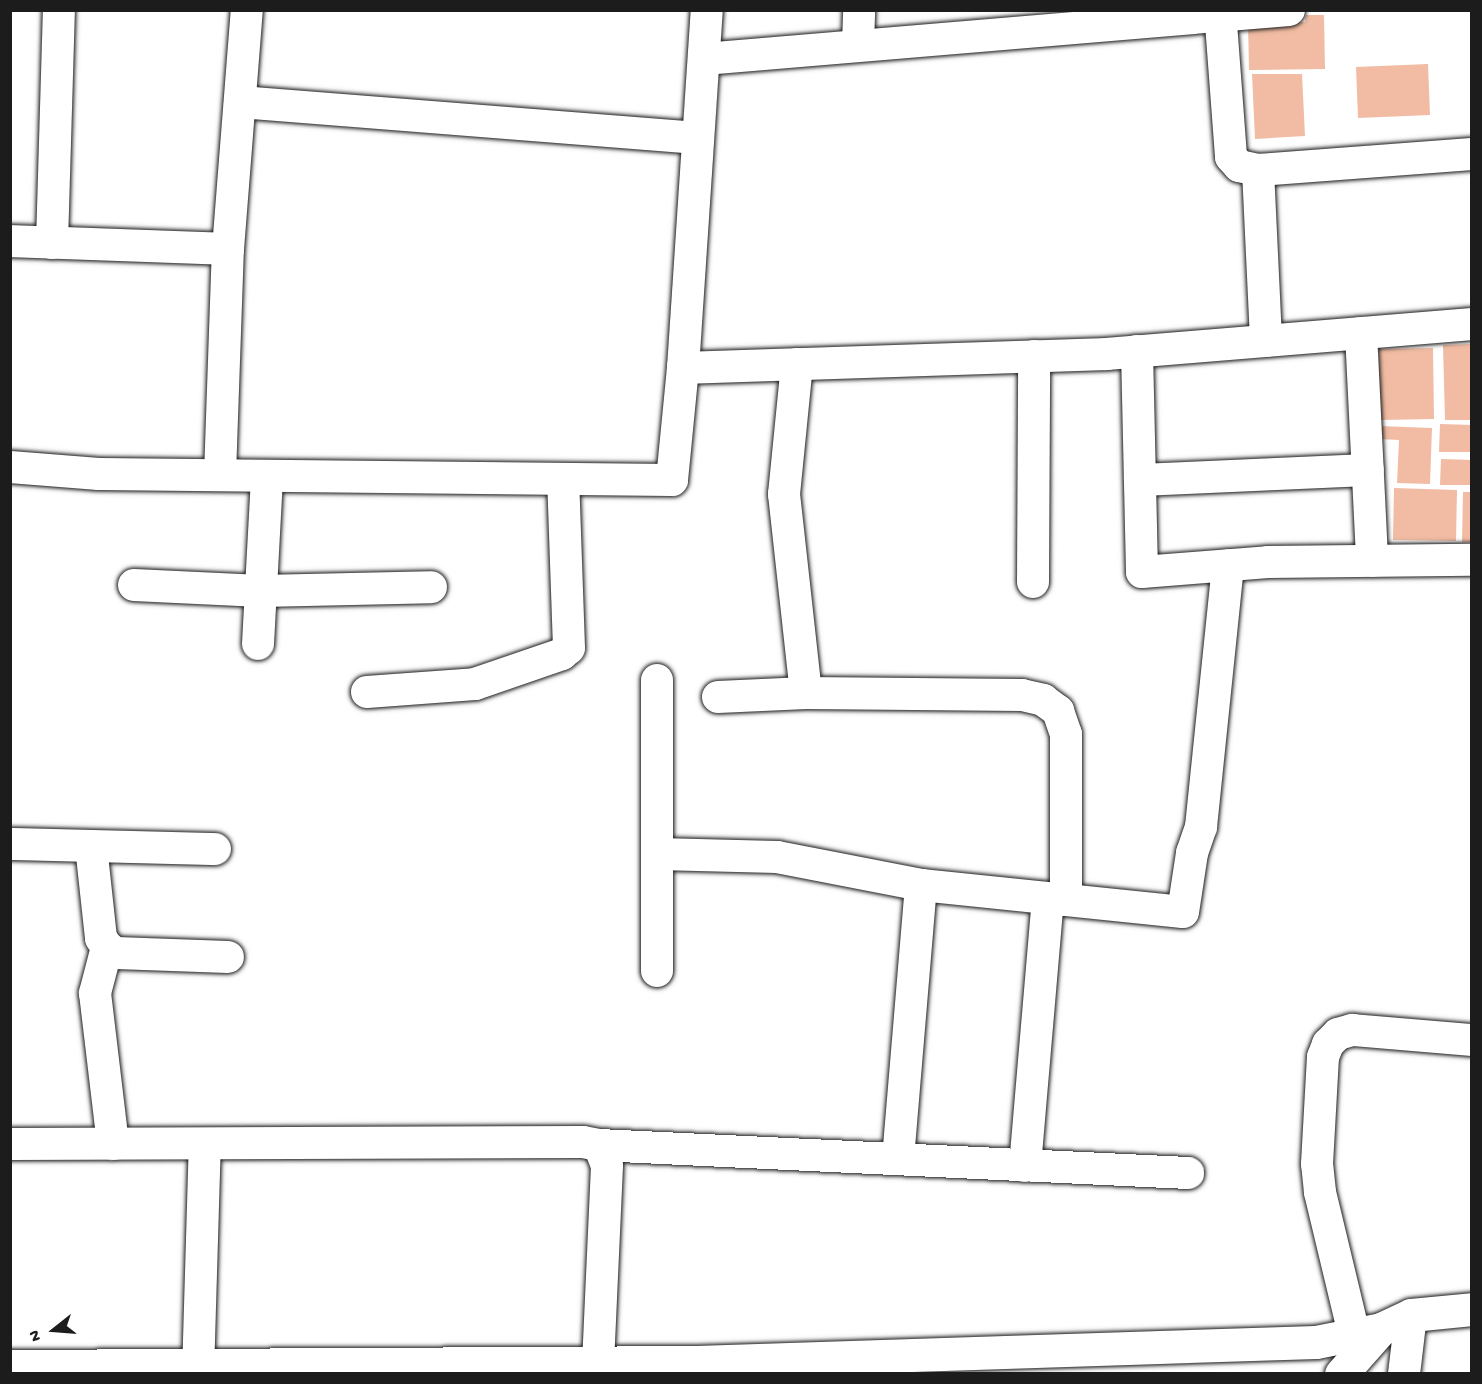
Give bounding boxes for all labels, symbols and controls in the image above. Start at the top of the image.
north arrow [24,1300,84,1360]
text: N [26,1328,47,1343]

